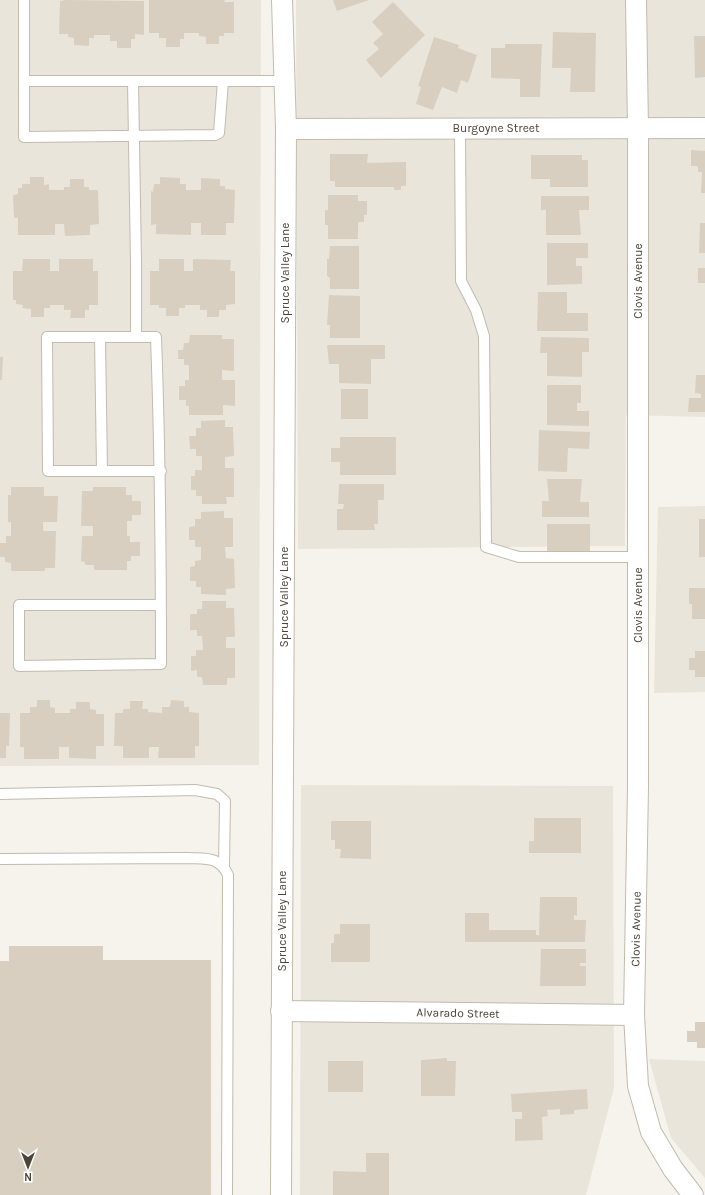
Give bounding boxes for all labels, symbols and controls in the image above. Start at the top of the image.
street label: Burgoyne Street [453,121,540,135]
street label: Spruce Valley Lane [278,223,292,324]
street label: Clovis Avenue [631,243,645,319]
street label: Spruce Valley Lane [277,547,291,648]
street label: Clovis Avenue [631,567,645,643]
street label: Spruce Valley Lane [275,871,289,972]
street label: Clovis Avenue [628,891,644,967]
street label: Alvarado Street [416,1005,500,1021]
north arrow [8,1147,48,1187]
text: N [24,1170,32,1183]

